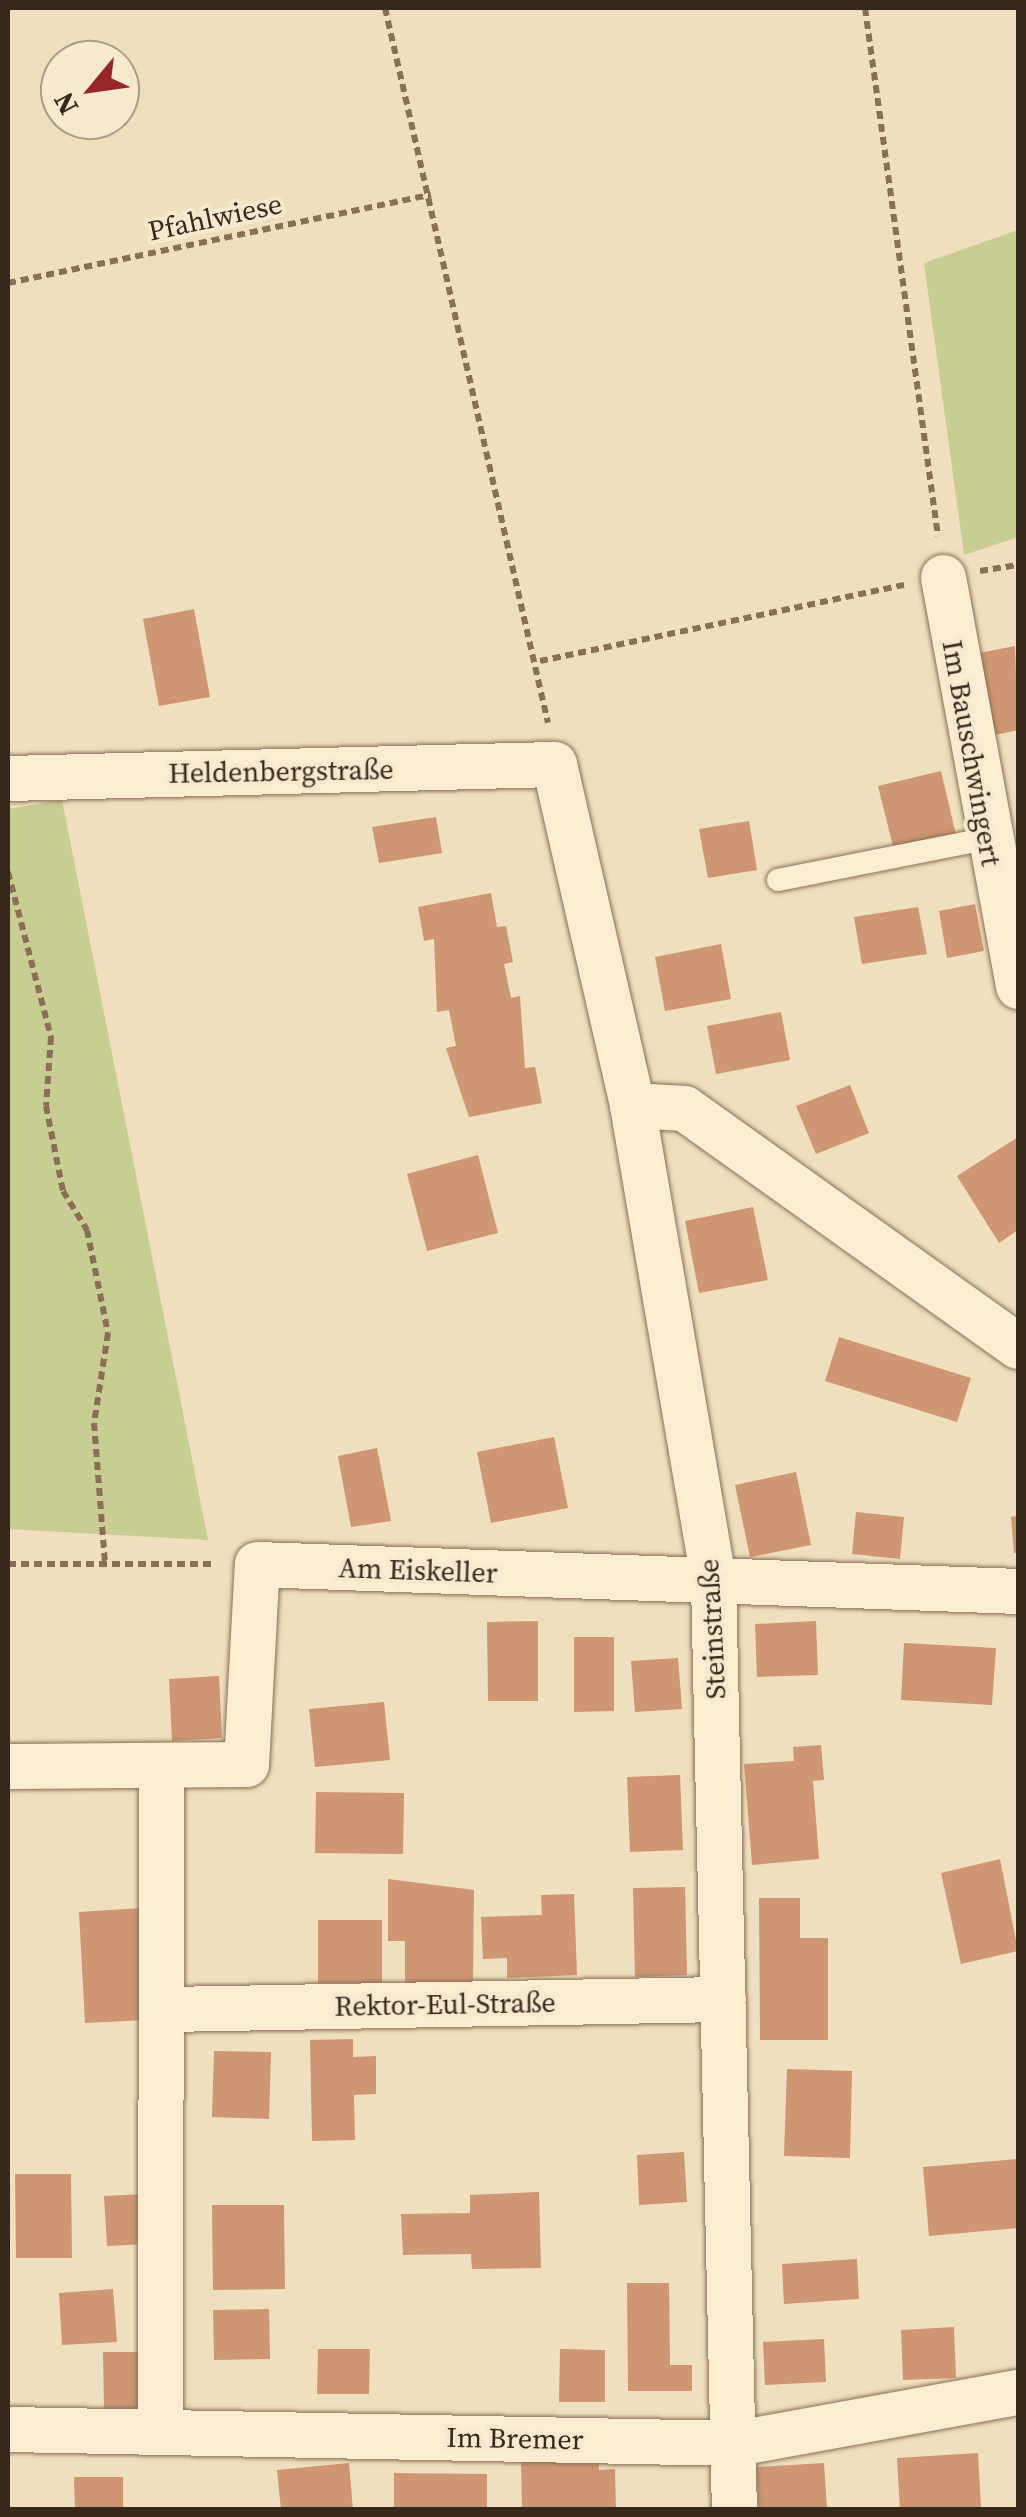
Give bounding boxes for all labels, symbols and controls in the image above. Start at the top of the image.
north arrow [40,40,140,140]
text: N [44,85,87,122]
street label: Pfahlwiese [145,186,285,248]
street label: Im Bauschwingert [936,638,1008,868]
street label: Heldenbergstraße [168,752,394,790]
street label: Am Eiskeller [338,1550,498,1590]
street label: Steinstraße [692,1558,732,1700]
street label: Rektor-Eul-Straße [334,1985,556,2023]
street label: Im Bremer [446,2420,584,2456]

